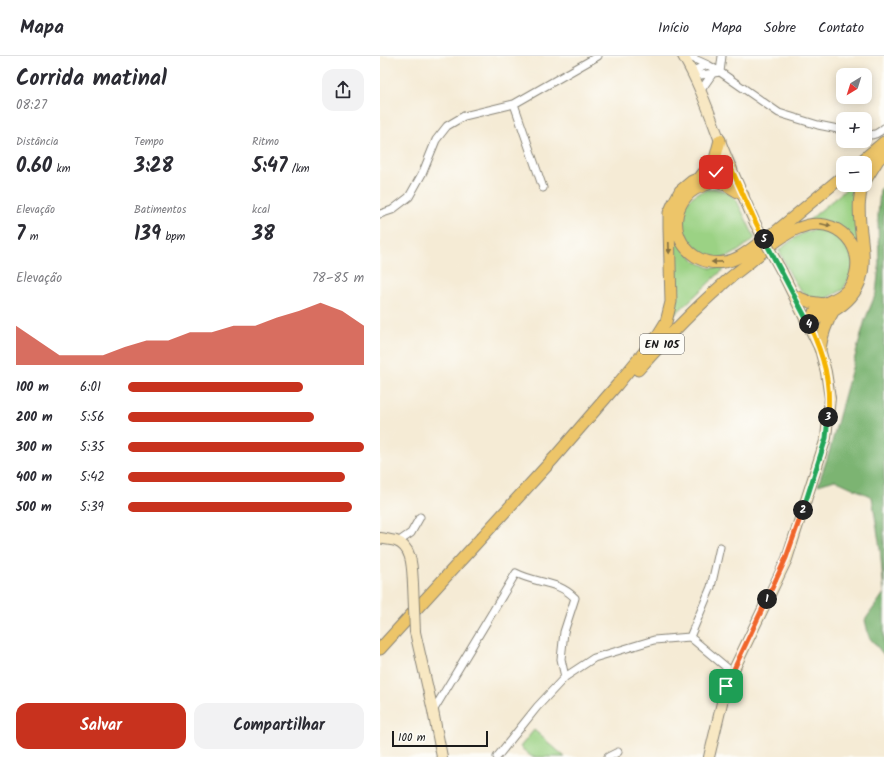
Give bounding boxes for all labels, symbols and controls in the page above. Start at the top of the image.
text: Mapa [20,13,64,43]
text: Início [658,17,689,39]
text: Mapa [711,17,742,39]
text: Sobre [764,17,796,39]
text: Contato [818,17,864,39]
text: Corrida matinal [16,62,167,97]
north arrow [836,68,872,104]
map controls [836,68,872,192]
button: share [322,69,364,111]
text: 08:27 [16,95,47,116]
button: + [836,112,872,148]
text: Distância [16,133,58,151]
text: Tempo [134,133,164,151]
text: Ritmo [252,133,279,151]
text: 0.60 [16,151,52,183]
text: 3:28 [134,151,173,183]
text: 5:47 [252,151,287,183]
pin [699,155,733,189]
button: − [836,156,872,192]
text: km [52,160,70,178]
text: /km [287,160,310,178]
icon: check [705,161,727,183]
text: Elevação [16,201,55,219]
text: Batimentos [134,201,187,219]
text: kcal [252,201,270,219]
text: 7 [16,219,25,251]
text: 139 [134,219,161,251]
text: 38 [252,219,275,251]
one-way arrow [820,223,832,229]
text: m [25,228,39,246]
text: bpm [161,228,185,246]
pin: 5 [754,229,774,249]
text: 5 [761,230,767,248]
one-way arrow [666,242,673,254]
one-way arrow [710,259,723,265]
text: Elevação [16,268,62,289]
text: 78–85 m [312,268,364,289]
pin: 4 [799,314,819,334]
text: 4 [806,315,812,333]
road number: EN 105 [640,334,684,354]
text: 100 m [16,377,49,398]
text: 6:01 [80,377,101,398]
text: 200 m [16,407,53,428]
text: 5:56 [80,407,104,428]
pin: 3 [818,407,838,427]
text: 3 [825,408,831,426]
text: 300 m [16,437,52,458]
text: 5:35 [80,437,105,458]
text: 400 m [16,467,52,488]
text: 5:42 [80,467,105,488]
text: 500 m [16,497,52,518]
text: 5:39 [80,497,104,518]
pin: 2 [793,500,813,520]
text: 2 [800,501,806,519]
pin: 1 [757,589,777,609]
text: 1 [765,590,769,608]
pin [709,669,743,703]
icon: arrive [715,675,737,697]
button: Salvar [16,703,186,749]
button: Compartilhar [194,703,364,749]
scale bar [392,729,488,748]
text: 100 m [398,729,426,747]

